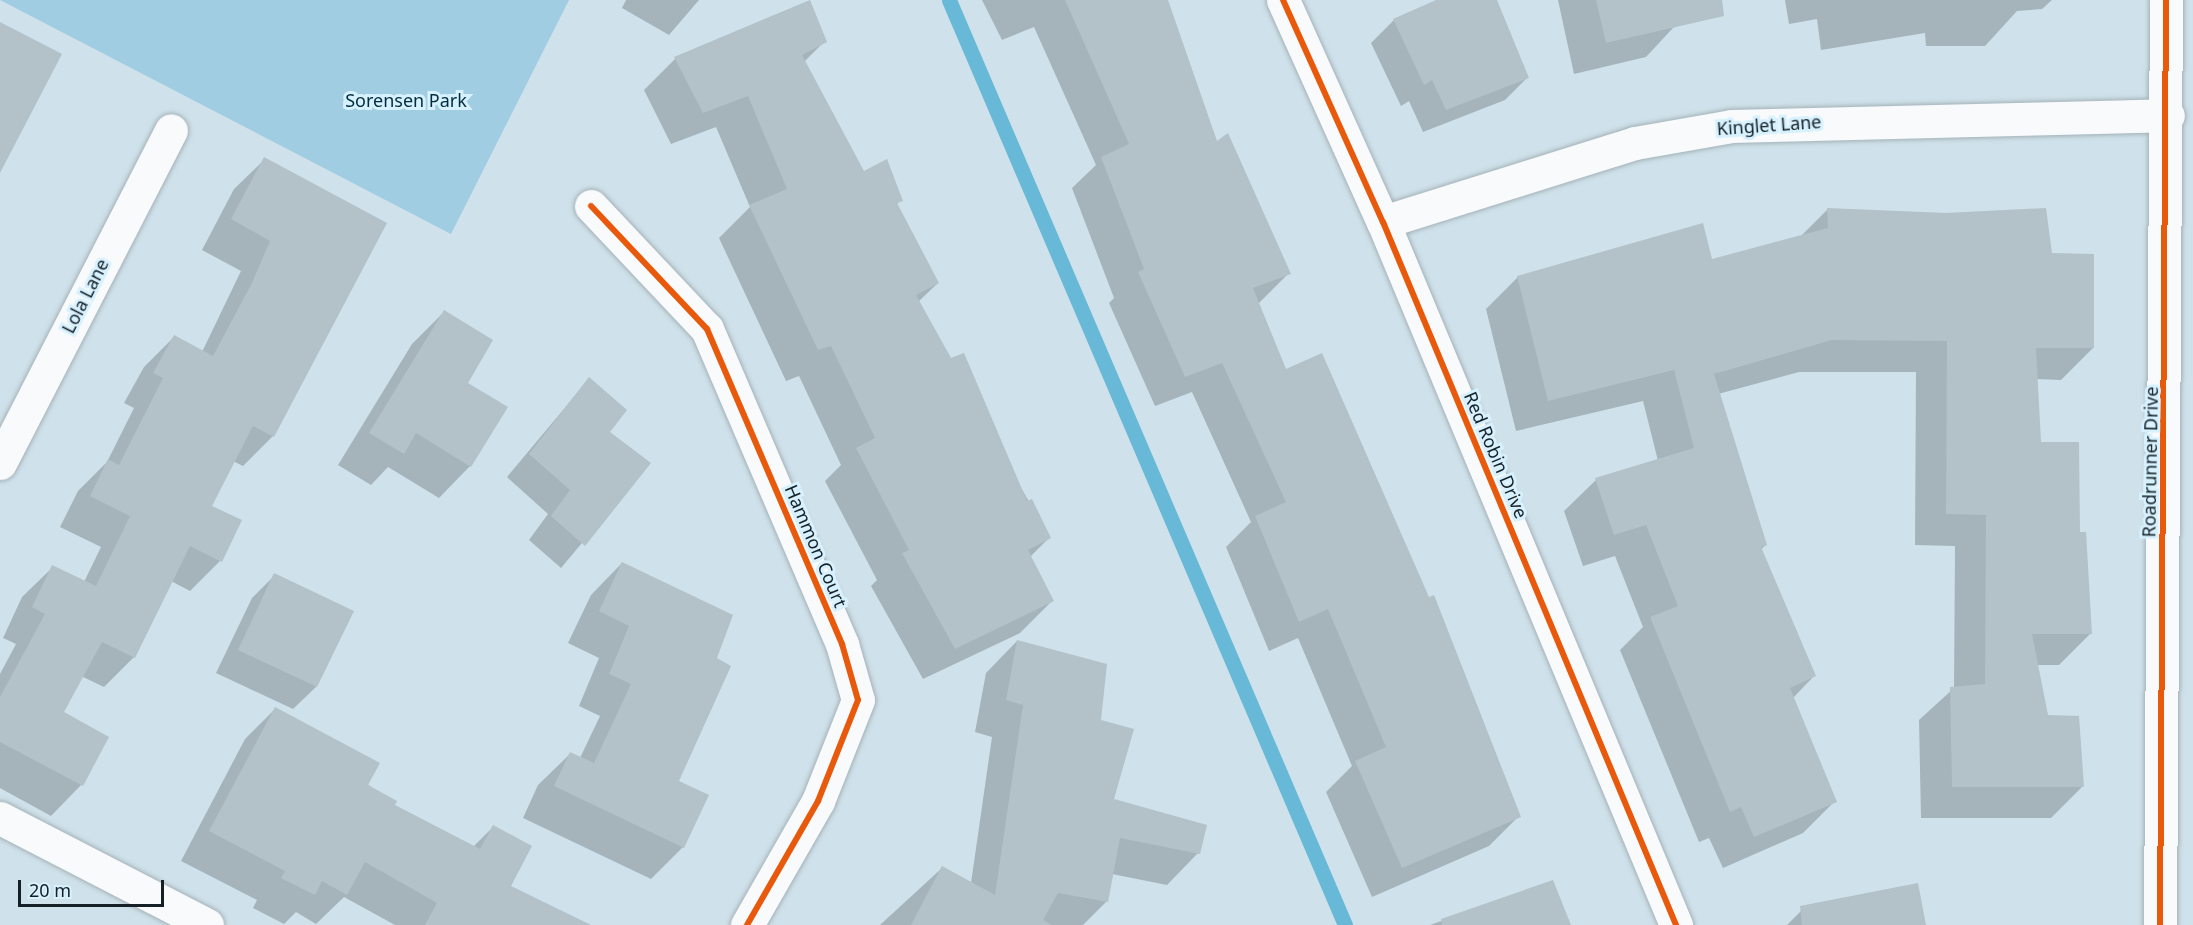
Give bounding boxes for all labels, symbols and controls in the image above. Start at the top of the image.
park label: Sorensen Park [345,89,467,111]
street label: Kinglet Lane [1716,111,1822,139]
street label: Lola Lane [57,255,113,337]
street label: Roadrunner Drive [2138,386,2162,538]
street label: Red Robin Drive [1460,389,1532,521]
street label: Hammon Court [780,481,852,611]
scale bar [21,868,166,906]
text: 20 m [29,878,71,902]

